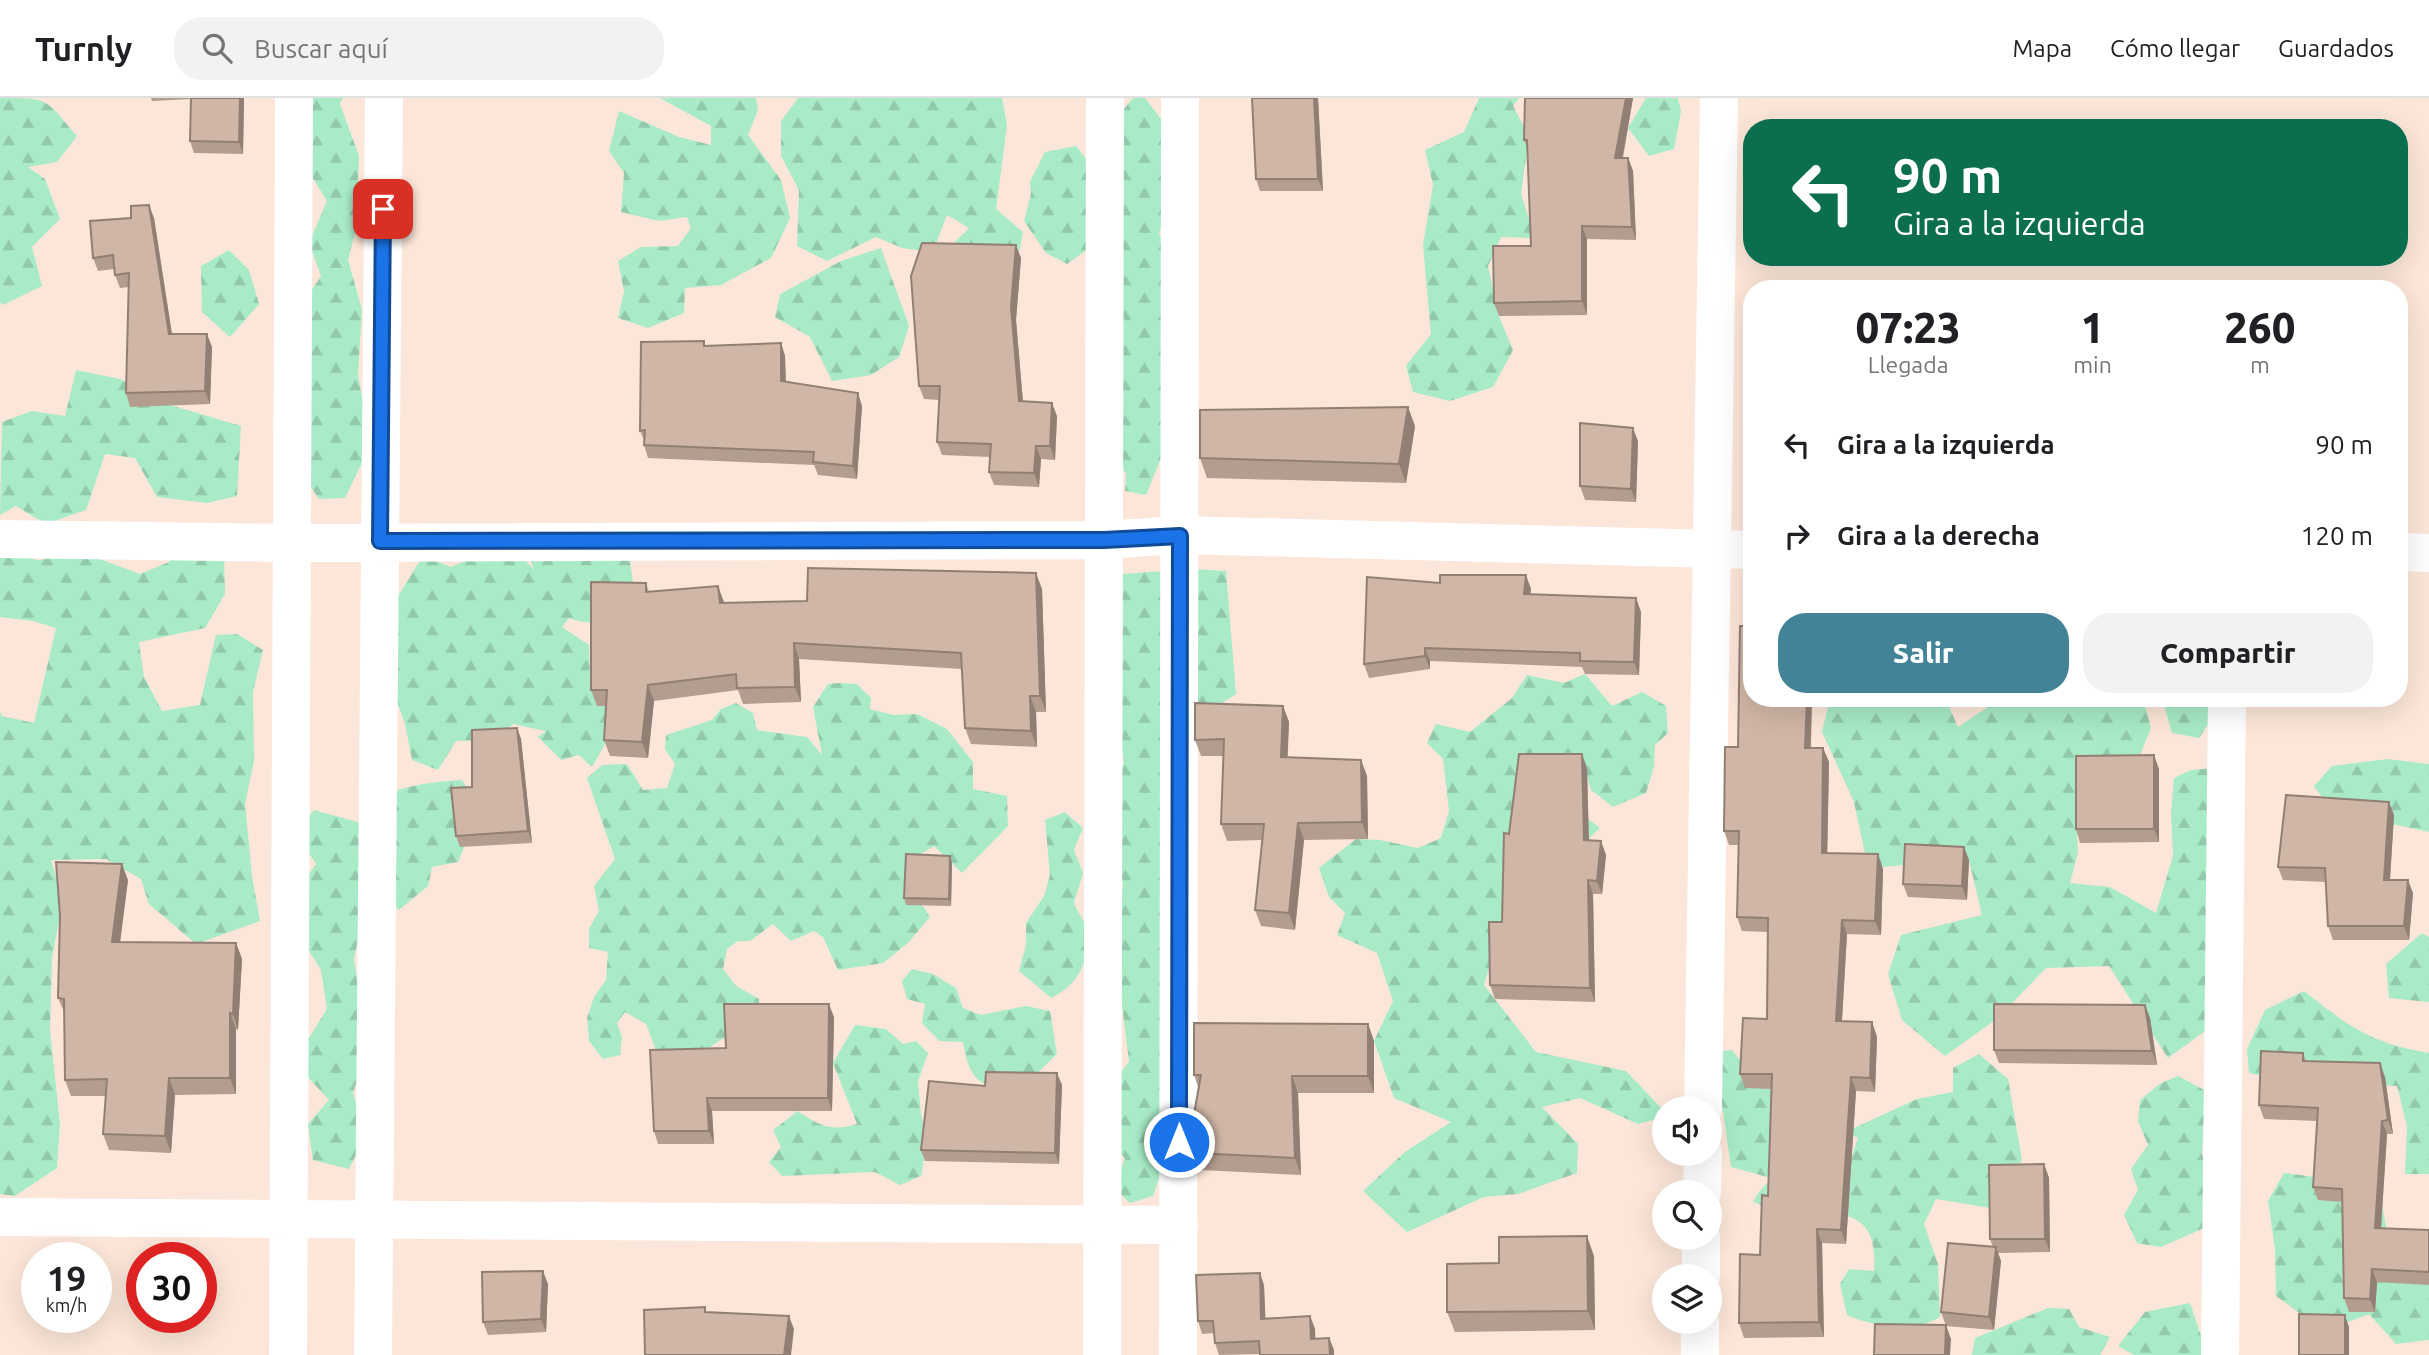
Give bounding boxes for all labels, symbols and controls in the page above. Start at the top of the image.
search box [174,17,664,80]
icon: search [198,29,236,67]
text: Turnly [35,30,132,67]
text: Buscar aquí [254,34,388,63]
text: Mapa [2012,35,2072,62]
text: Cómo llegar [2110,35,2240,62]
text: Guardados [2278,35,2394,62]
icon: left [1778,147,1869,238]
text: 90 m [1893,147,2002,202]
pin [353,179,413,239]
icon: arrive [364,190,402,228]
text: Gira a la izquierda [1893,205,2146,241]
text: 07:23 [1856,304,1961,351]
text: 1 [2081,304,2104,351]
text: 260 [2224,304,2295,351]
text: Llegada [1868,352,1948,377]
text: min [2073,352,2112,377]
text: m [2250,352,2270,377]
icon: left [1778,426,1816,464]
text: Gira a la izquierda [1837,430,2055,459]
text: 90 m [2315,430,2373,459]
icon: right [1778,517,1816,555]
text: Gira a la derecha [1837,521,2040,550]
text: 120 m [2301,521,2373,550]
button: Salir [1778,613,2069,693]
button: Compartir [2083,613,2373,693]
map controls [1652,1096,1722,1334]
button: sound [1652,1096,1722,1166]
position arrow [1142,1105,1216,1179]
button: search [1652,1180,1722,1250]
speed limit sign: 30 [126,1242,217,1333]
text: 19 [47,1258,86,1298]
button: layers [1652,1264,1722,1334]
text: km/h [46,1295,87,1315]

